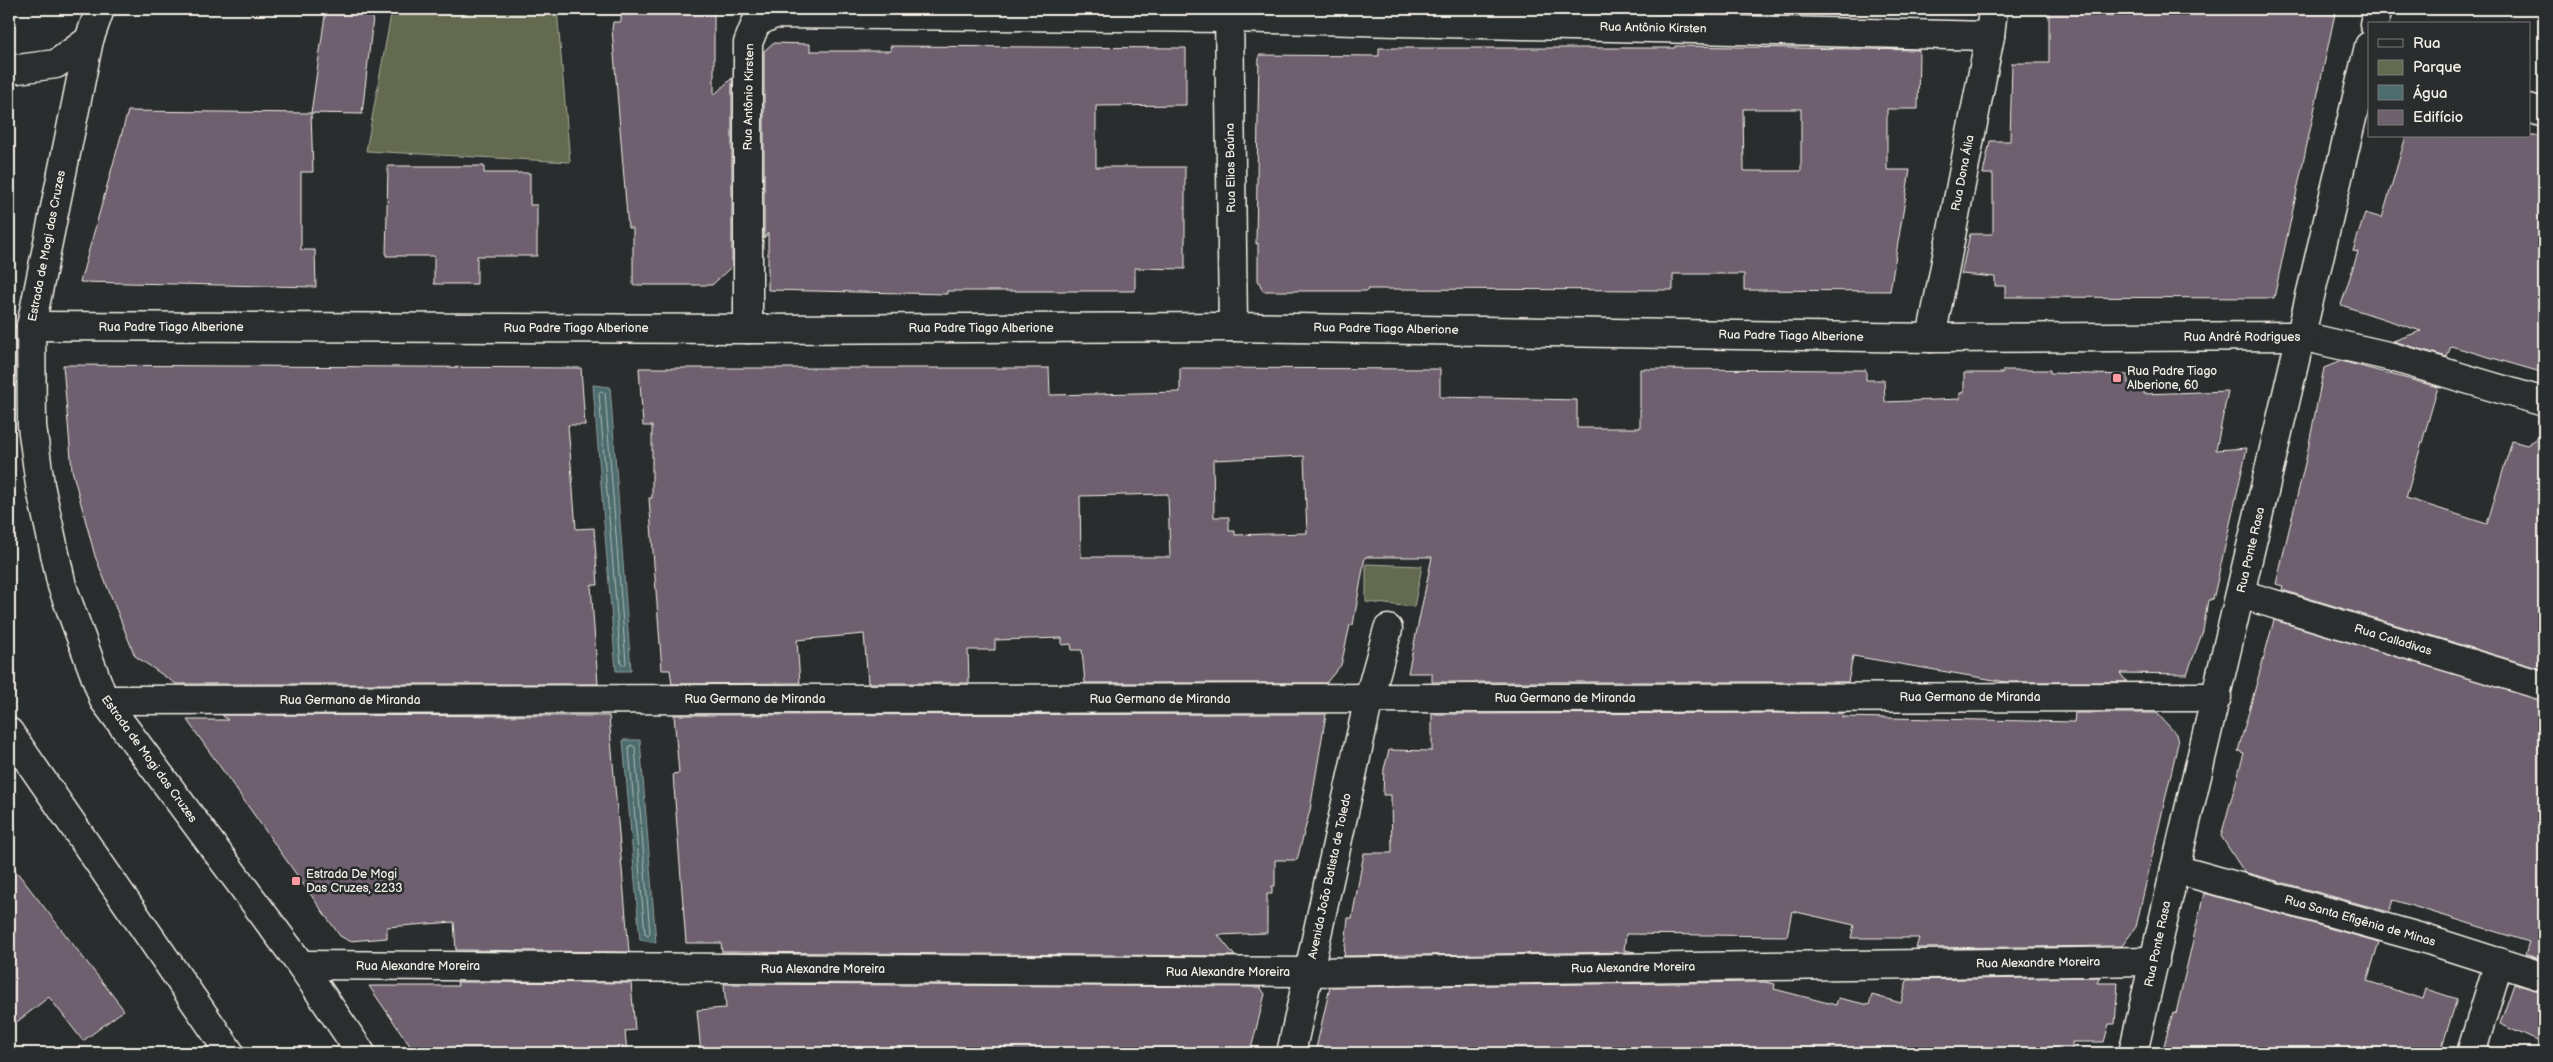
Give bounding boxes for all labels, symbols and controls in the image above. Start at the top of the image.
street label: Rua Antônio Kirsten [1599,20,1707,36]
legend [2368,22,2530,138]
text: Rua [2413,34,2441,53]
street label: Rua Antônio Kirsten [741,43,757,151]
text: Parque [2413,58,2462,77]
text: Água [2413,84,2448,103]
text: Edifício [2413,108,2463,127]
street label: Rua Elias Baúna [1223,123,1239,213]
street label: Rua Dona Ália [1946,133,1978,212]
street label: Estrada de Mogi das Cruzes [25,169,69,323]
street label: Rua Padre Tiago Alberione [98,320,244,335]
street label: Rua Padre Tiago Alberione [1313,320,1459,338]
street label: Rua Padre Tiago Alberione [503,321,649,336]
street label: Rua Padre Tiago Alberione [908,321,1054,336]
street label: Rua Padre Tiago Alberione [1718,327,1864,345]
street label: Rua André Rodrigues [2184,330,2300,345]
place label: Rua Padre Tiago Alberione, 60 [2127,364,2217,393]
marker: Rua Padre Tiago Alberione, 60 [2111,372,2123,384]
street label: Rua Ponte Rasa [2234,505,2268,594]
street label: Rua Calladivas [2352,621,2434,659]
street label: Rua Germano de Miranda [1900,690,2041,705]
street label: Rua Germano de Miranda [1495,691,1636,706]
street label: Estrada de Mogi das Cruzes [98,692,200,826]
street label: Rua Germano de Miranda [685,692,826,707]
street label: Rua Germano de Miranda [1090,692,1231,707]
street label: Rua Germano de Miranda [280,693,421,708]
street label: Avenida João Batista de Toledo [1305,792,1355,960]
place label: Estrada De Mogi Das Cruzes, 2233 [306,867,403,896]
marker: Estrada De Mogi Das Cruzes, 2233 [290,875,302,887]
street label: Rua Santa Efigênia de Minas [2283,892,2437,950]
street label: Rua Ponte Rasa [2142,899,2174,988]
street label: Rua Alexandre Moreira [1976,954,2100,972]
street label: Rua Alexandre Moreira [356,959,480,974]
street label: Rua Alexandre Moreira [1571,959,1695,977]
street label: Rua Alexandre Moreira [761,962,885,977]
street label: Rua Alexandre Moreira [1166,965,1290,980]

